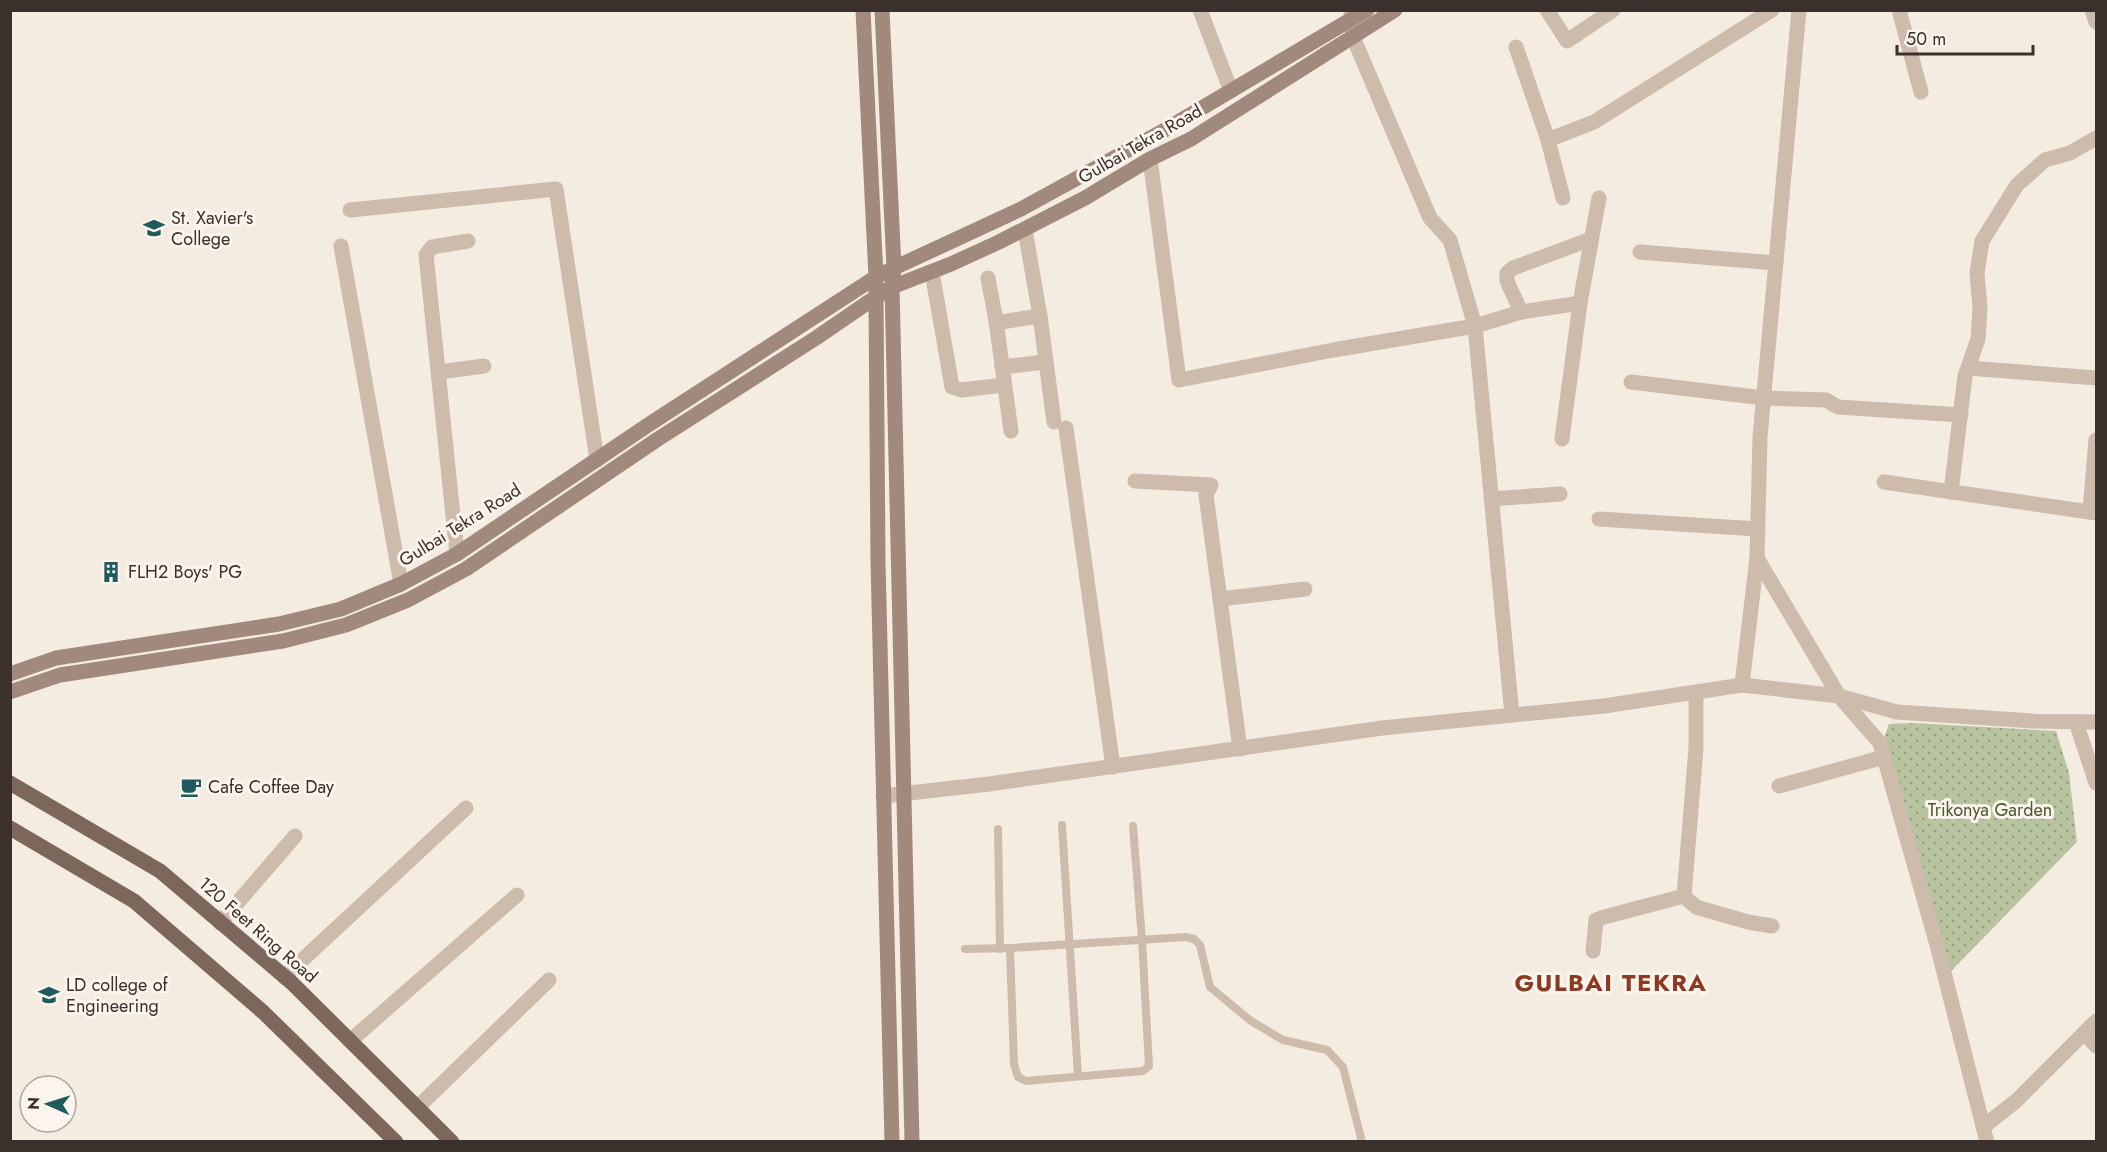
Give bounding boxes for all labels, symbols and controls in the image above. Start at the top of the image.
scale bar [1897,18,2034,56]
text: 50 m [1906,26,1946,52]
street label: Gulbai Tekra Road [1073,98,1207,190]
place label: St. Xavier's College [171,205,253,252]
school or university icon: St. Xavier's College [142,216,166,240]
street label: Gulbai Tekra Road [394,477,526,573]
place label: FLH2 Boys' PG [128,559,242,585]
building icon: FLH2 Boys' PG [99,560,123,584]
place label: Cafe Coffee Day [208,774,334,800]
cafe icon: Cafe Coffee Day [179,775,203,799]
park label: Trikonya Garden [1928,797,2052,823]
street label: 120 Feet Ring Road [193,871,323,989]
district label: GULBAI TEKRA [1514,965,1708,1000]
place label: LD college of Engineering [66,972,168,1019]
school or university icon: LD college of Engineering [37,983,61,1007]
north arrow [18,1074,78,1134]
text: N [22,1096,45,1110]

